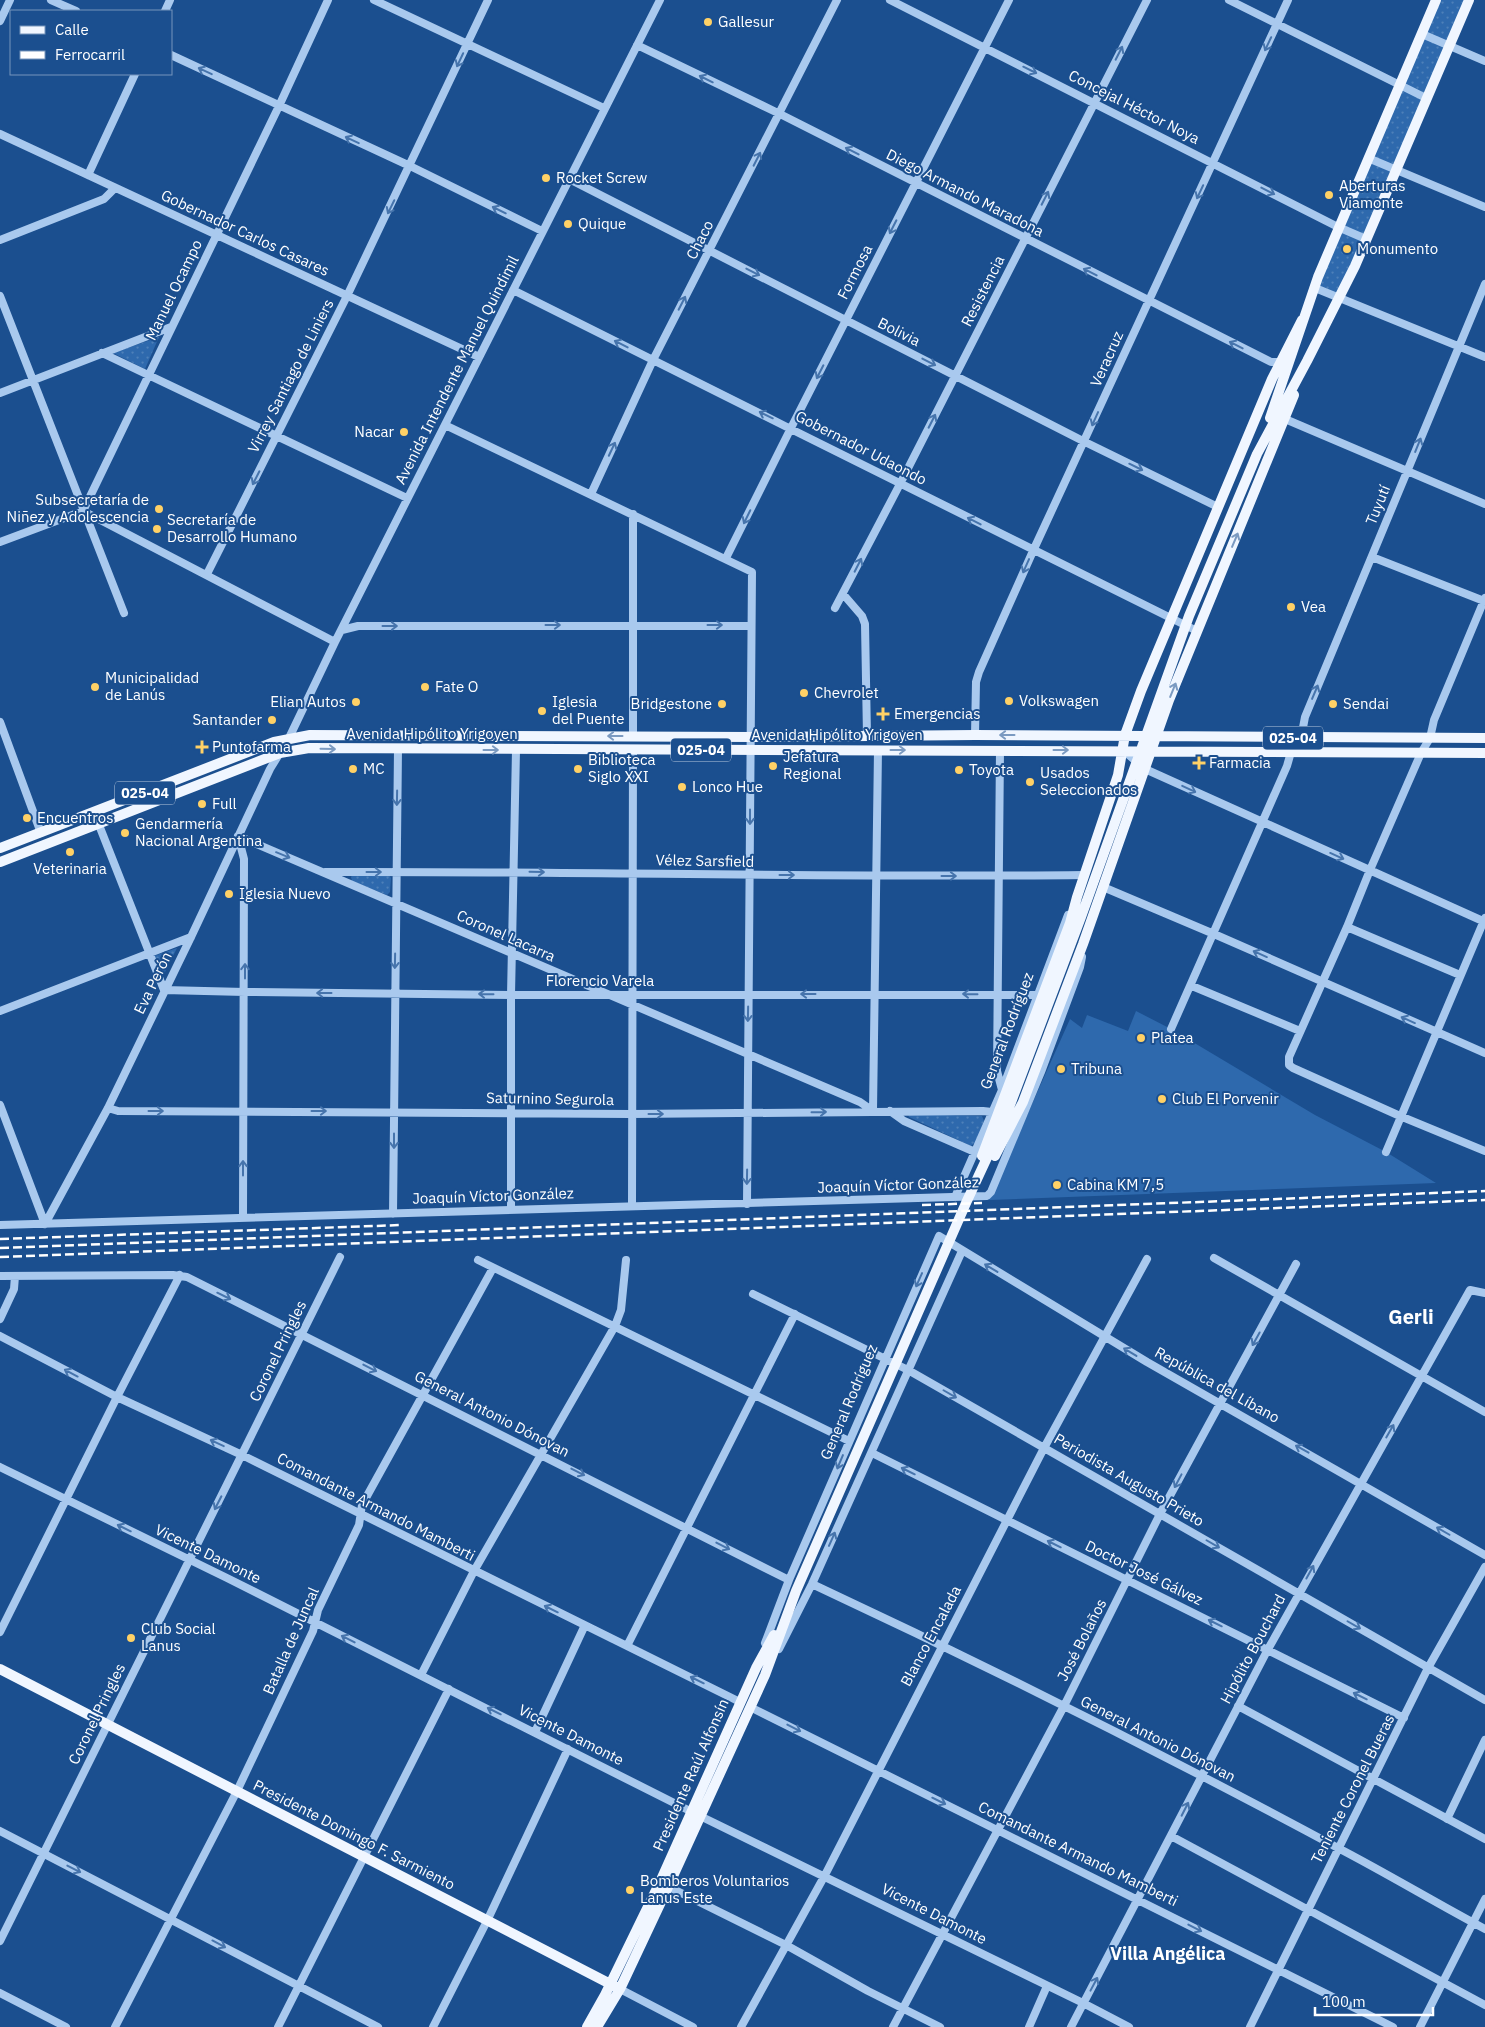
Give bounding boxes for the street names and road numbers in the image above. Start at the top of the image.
street label: Concejal Héctor Noya [1066,65,1203,148]
street label: Diego Armando Maradona [883,144,1047,241]
street label: Gobernador Carlos Casares [158,185,332,280]
street label: Chaco [682,217,717,263]
street label: Manuel Ocampo [141,236,206,343]
street label: Formosa [833,241,876,302]
street label: Avenida Intendente Manuel Quindimil [390,252,523,487]
street label: Resistencia [957,252,1009,329]
street label: Virrey Santiago de Liniers [243,296,338,456]
street label: Bolivia [875,313,924,350]
street label: Veracruz [1086,328,1127,390]
street label: Gobernador Udaondo [792,406,930,489]
street label: Tuyutí [1361,482,1394,528]
street label: Avenida Hipólito Yrigoyen [346,724,518,743]
street label: Avenida Hipólito Yrigoyen [751,725,923,744]
road number: 025-04 [1263,726,1323,750]
road number: 025-04 [671,738,731,762]
road number: 025-04 [115,781,175,804]
street label: Vélez Sarsfield [656,850,754,871]
street label: Coronel Lacarra [454,905,558,966]
street label: Eva Perón [129,949,176,1017]
street label: General Rodríguez [975,970,1038,1092]
street label: Florencio Varela [546,971,654,990]
street label: Saturnino Segurola [486,1088,614,1109]
street label: Joaquín Víctor González [817,1172,979,1197]
street label: Joaquín Víctor González [412,1183,574,1208]
street label: Coronel Pringles [245,1297,310,1404]
street label: General Rodríguez [816,1341,881,1462]
street label: República del Líbano [1151,1342,1283,1427]
street label: General Antonio Dónovan [412,1366,573,1461]
street label: Periodista Augusto Prieto [1051,1429,1208,1530]
street label: Comandante Armando Mamberti [274,1448,478,1565]
street label: Vicente Damonte [152,1520,264,1587]
street label: Doctor José Gálvez [1082,1536,1206,1609]
street label: Blanco Encalada [896,1582,965,1689]
street label: Batalla de Juncal [258,1584,323,1697]
street label: Hipólito Bouchard [1216,1591,1289,1707]
street label: José Bolaños [1053,1596,1110,1684]
street label: Coronel Pringles [64,1660,129,1767]
street label: General Antonio Dónovan [1078,1691,1239,1786]
street label: Presidente Raúl Alfonsín [648,1696,733,1854]
street label: Vicente Damonte [515,1700,627,1769]
street label: Teniente Coronel Bueras [1307,1711,1398,1867]
street label: Presidente Domingo F. Sarmiento [250,1775,458,1894]
street label: Comandante Armando Mamberti [975,1797,1181,1910]
street label: Vicente Damonte [878,1879,990,1948]

